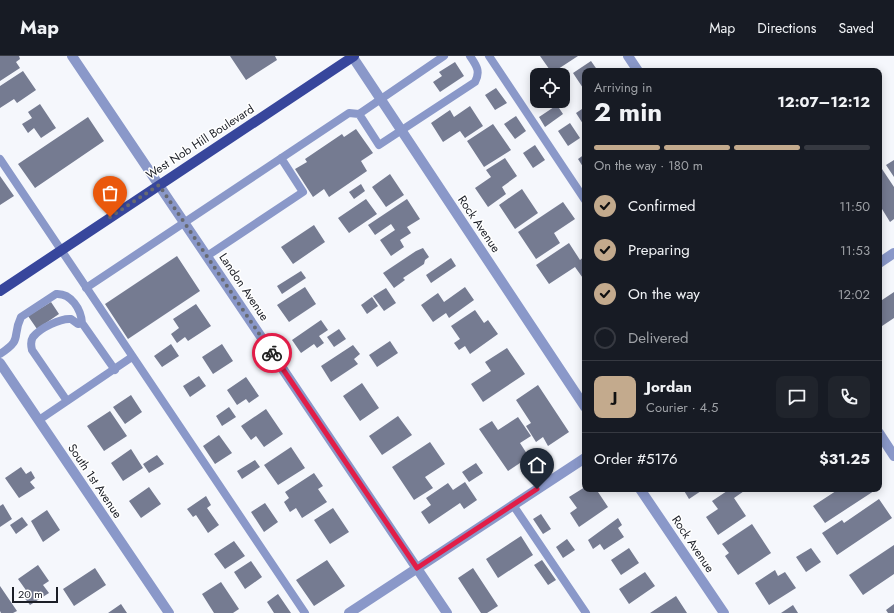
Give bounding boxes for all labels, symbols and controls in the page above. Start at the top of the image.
text: Map [20,14,59,41]
text: Map [709,18,735,38]
text: Directions [757,18,817,38]
text: Saved [839,18,874,38]
map controls [530,68,570,108]
button: locate [530,68,570,108]
text: Arriving in [594,78,652,97]
text: 12:07–12:12 [777,91,870,113]
text: 2 min [594,93,662,131]
street label: West Nob Hill Boulevard [142,100,258,184]
text: On the way · 180 m [594,156,703,175]
pin [93,176,127,217]
icon: bag [99,182,121,204]
street label: Rock Avenue [453,192,505,256]
icon: check [594,195,616,217]
text: Confirmed [628,195,696,217]
text: 11:50 [839,197,870,216]
icon: check [594,239,616,261]
text: Preparing [628,239,690,261]
text: 11:53 [840,241,870,260]
street label: Landon Avenue [215,250,273,324]
icon: check [594,283,616,305]
text: On the way [628,283,700,305]
text: 12:02 [838,285,870,304]
text: Delivered [628,327,689,349]
courier [252,333,292,373]
icon: bike [261,342,283,364]
text: Jordan [646,376,692,398]
button: chat [776,376,818,418]
button: phone [828,376,870,418]
text: J [613,386,617,408]
text: Courier · 4.5 [646,398,718,417]
street label: South 1st Avenue [63,440,127,522]
pin [520,448,554,489]
text: Order #5176 [594,448,678,470]
text: $31.25 [819,448,870,470]
icon: home [526,454,548,476]
street label: Rock Avenue [667,512,719,576]
scale bar [12,585,58,604]
text: 20 m [18,586,43,602]

